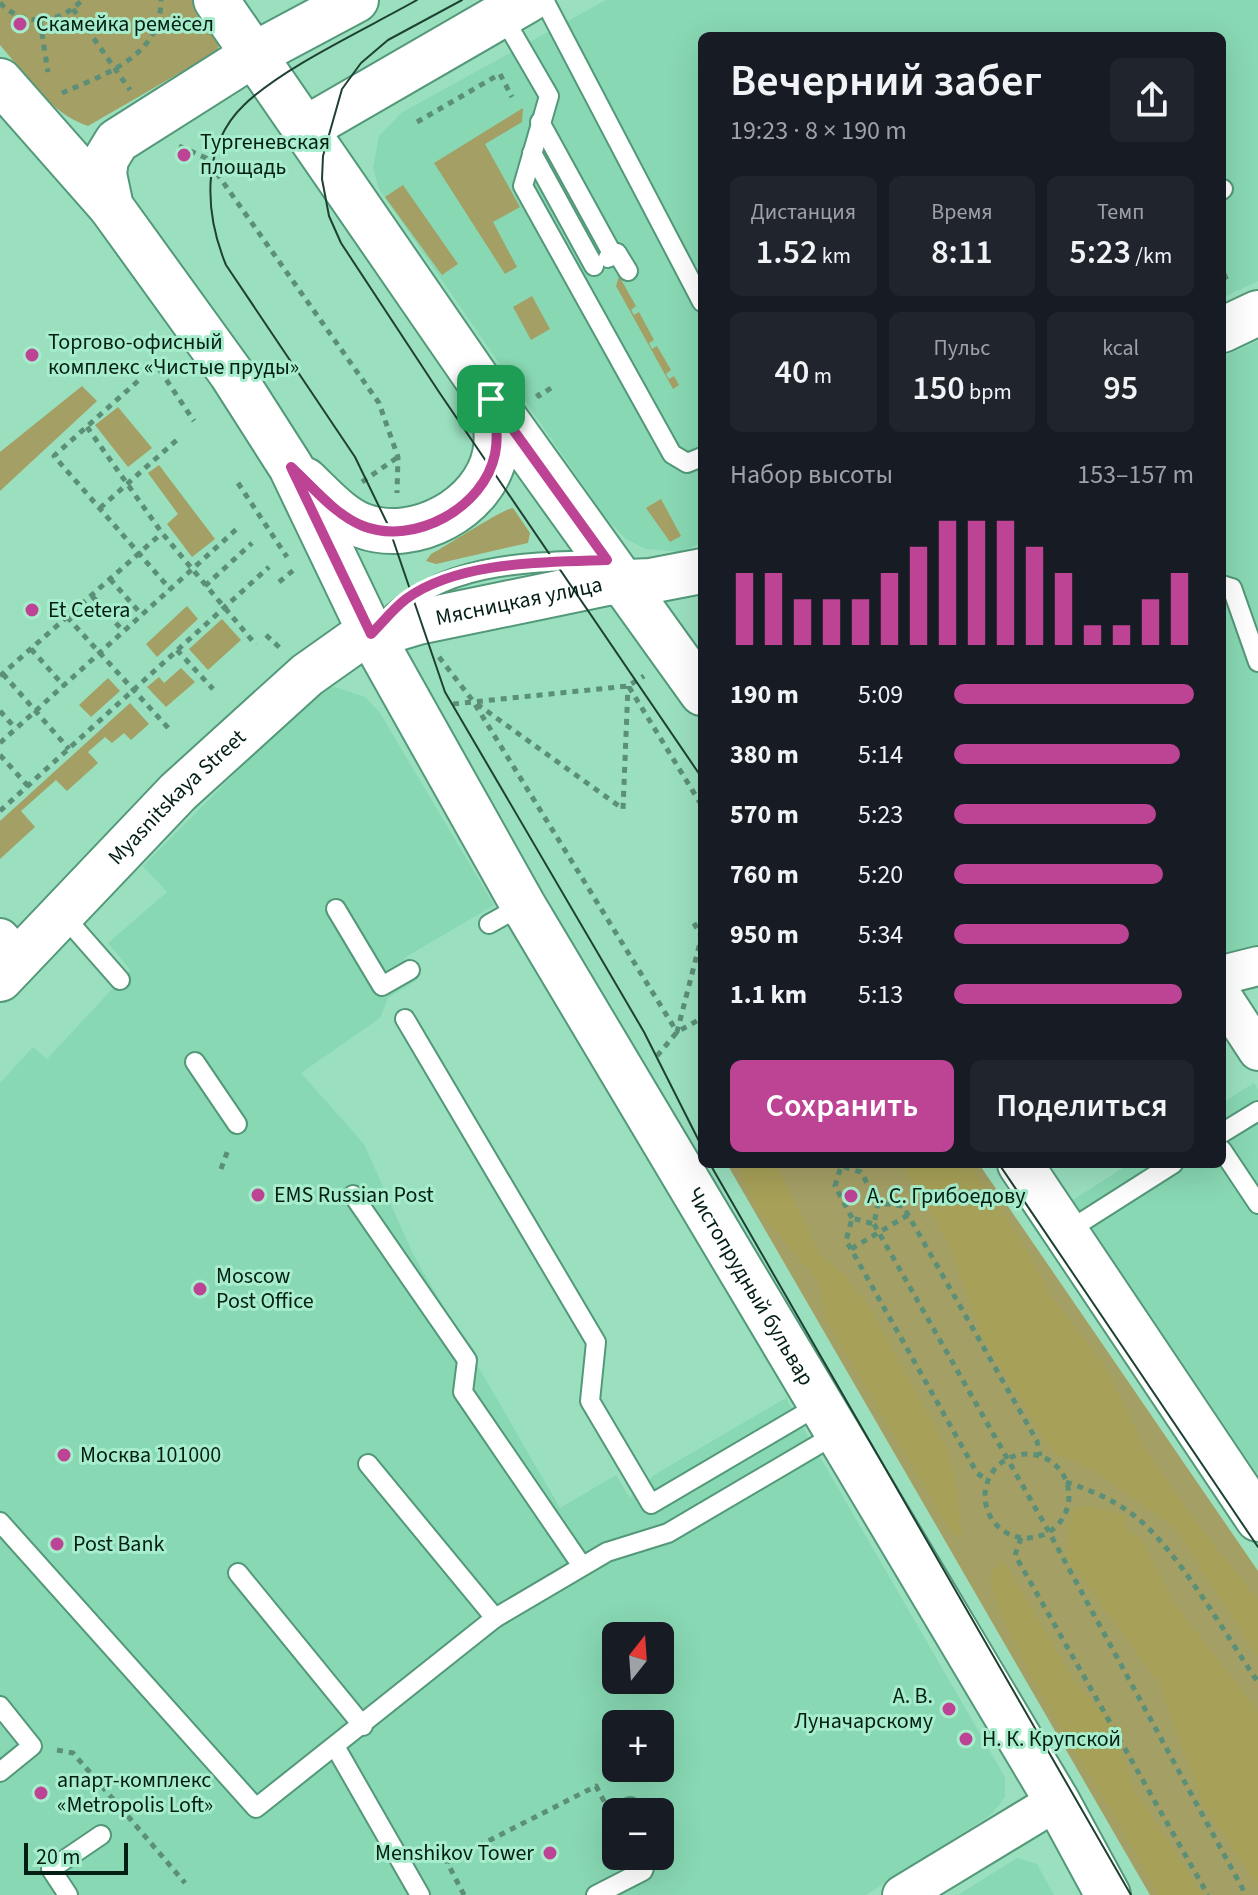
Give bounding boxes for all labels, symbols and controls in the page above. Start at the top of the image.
place label: Скамейка ремёсел [36,8,214,40]
marker: Скамейка ремёсел [11,15,29,33]
text: Вечерний забег [730,50,1042,113]
button: share [1110,58,1194,142]
text: 19:23 · 8 × 190 m [730,112,907,149]
place label: Тургеневская площадь [200,126,330,183]
marker: Тургеневская площадь [175,146,193,164]
text: Дистанция [751,196,856,228]
text: Время [931,196,993,228]
text: Темп [1097,196,1144,228]
text: 1.52 [756,228,817,277]
text: 8:11 [931,228,993,277]
text: 5:23 [1069,228,1131,277]
text: km [817,240,851,272]
text: /km [1131,240,1172,272]
place label: Торгово-офисный комплекс «Чистые пруды» [48,326,299,383]
text: Пульс [934,332,990,364]
text: kcal [1102,332,1139,364]
marker: Торгово-офисный комплекс «Чистые пруды» [23,346,41,364]
text: 40 [775,348,809,397]
text: m [809,360,832,392]
text: 150 [912,364,965,413]
text: 95 [1103,364,1138,413]
pin [457,365,525,433]
text: bpm [965,376,1012,408]
icon: arrive [469,377,513,421]
text: Набор высоты [730,456,893,493]
text: 153–157 m [1077,456,1194,493]
street label: Мясницкая улица [433,568,605,634]
place label: Et Cetera [48,594,130,626]
marker: Et Cetera [23,601,41,619]
text: 190 m [730,676,799,713]
text: 5:09 [858,676,903,713]
street label: Myasnitskaya Street [101,721,254,872]
text: 380 m [730,736,799,773]
text: 5:14 [858,736,903,773]
text: 570 m [730,796,799,833]
text: 5:23 [858,796,903,833]
text: 760 m [730,856,799,893]
text: 5:20 [858,856,903,893]
text: 950 m [730,916,799,953]
text: 5:34 [858,916,903,953]
text: 1.1 km [730,976,807,1013]
text: 5:13 [858,976,903,1013]
button: Сохранить [730,1060,954,1152]
button: Поделиться [970,1060,1194,1152]
place label: EMS Russian Post [274,1179,434,1211]
place label: А. С. Грибоедову [867,1180,1026,1212]
street label: Чистопрудный бульвар [679,1181,822,1392]
marker: EMS Russian Post [249,1186,267,1204]
marker: А. С. Грибоедову [842,1187,860,1205]
place label: Moscow Post Office [216,1260,314,1317]
marker: Moscow Post Office [191,1280,209,1298]
place label: Москва 101000 [80,1439,221,1471]
marker: Москва 101000 [55,1446,73,1464]
place label: Post Bank [73,1528,164,1560]
marker: Post Bank [48,1535,66,1553]
north arrow [602,1622,674,1694]
map controls [602,1622,674,1870]
place label: А. В. Луначарскому [794,1680,934,1737]
marker: А. В. Луначарскому [940,1700,958,1718]
button: + [602,1710,674,1782]
place label: Н. К. Крупской [982,1723,1121,1755]
marker: Н. К. Крупской [957,1730,975,1748]
place label: апарт-комплекс «Metropolis Loft» [57,1764,213,1821]
marker: апарт-комплекс «Metropolis Loft» [32,1784,50,1802]
button: − [602,1798,674,1870]
place label: Menshikov Tower [375,1837,534,1869]
scale bar [24,1839,128,1875]
text: 20 m [36,1841,81,1873]
marker: Menshikov Tower [541,1844,559,1862]

